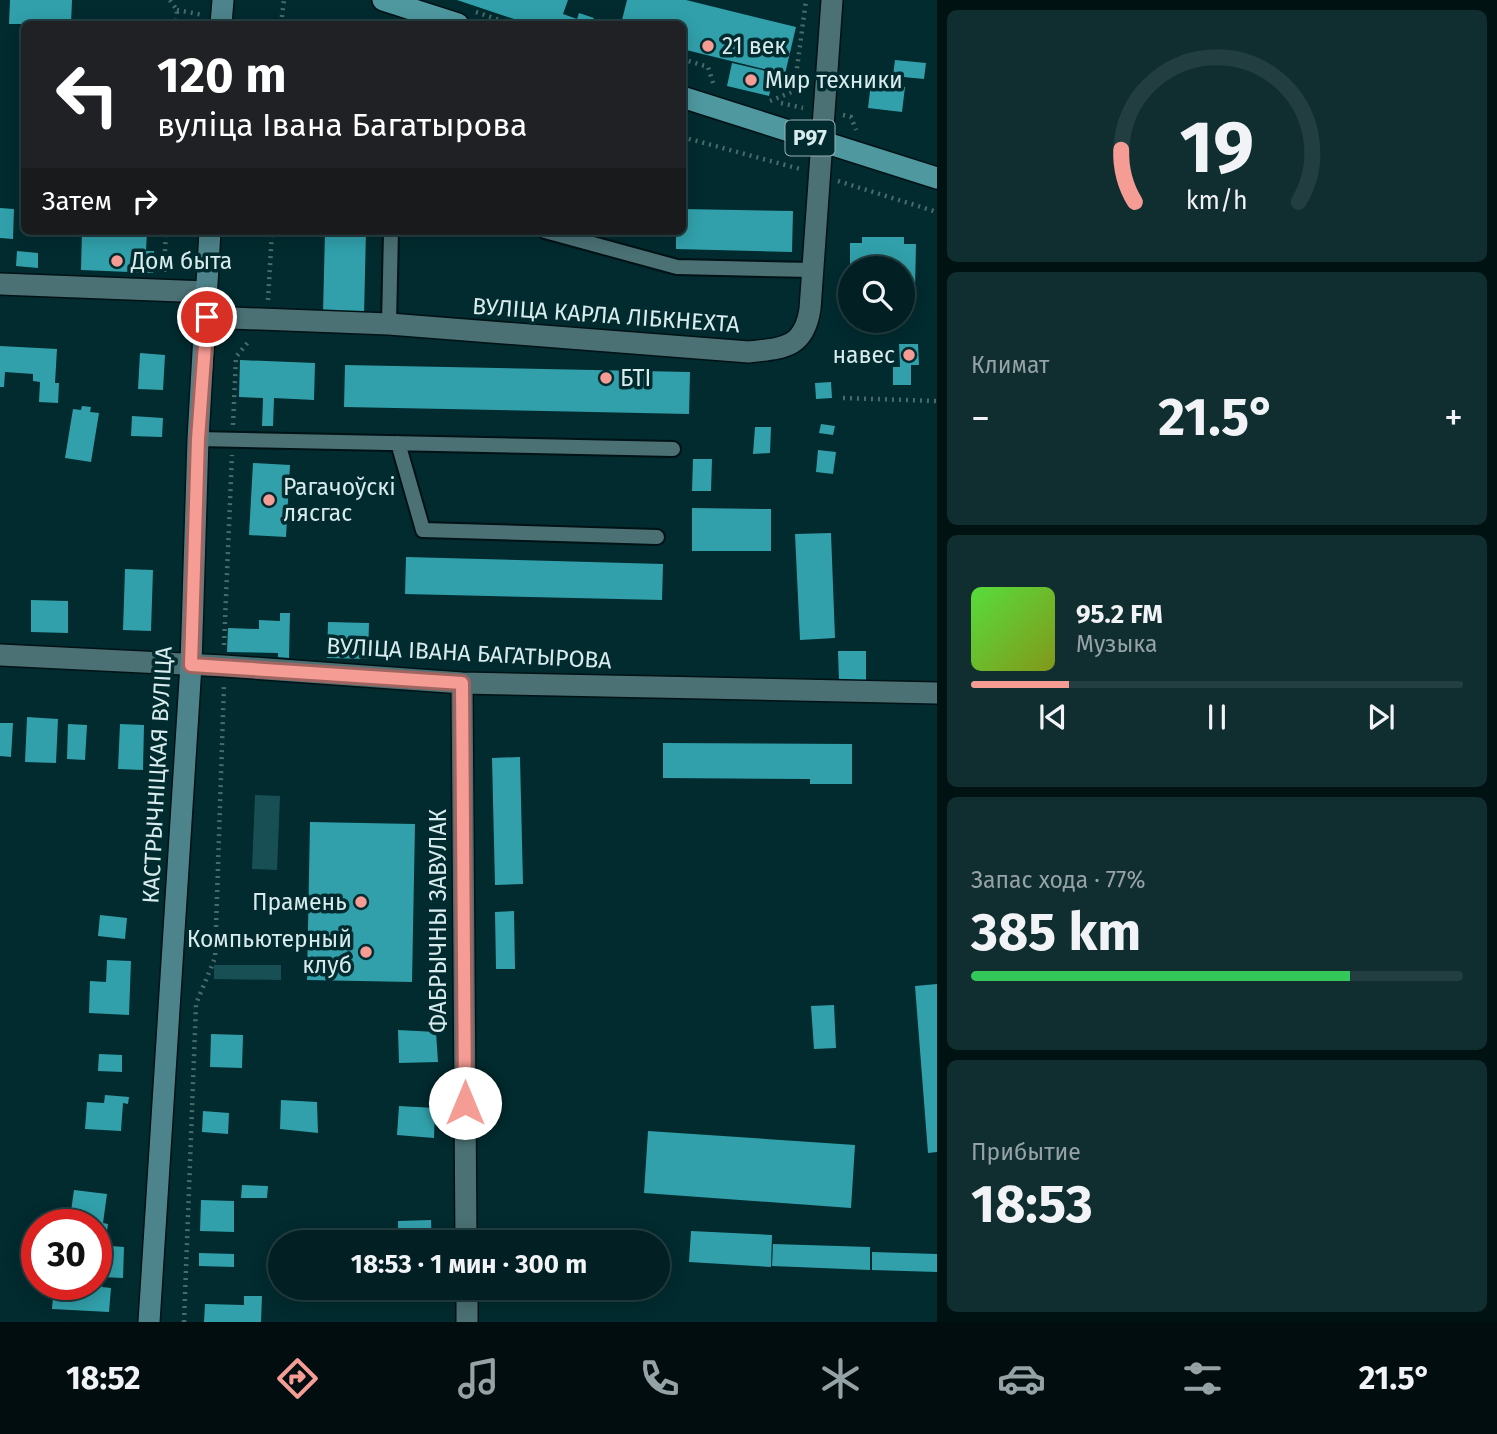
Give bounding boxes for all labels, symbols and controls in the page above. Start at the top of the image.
place label: 21 век [722,32,786,60]
marker: 21 век [700,38,716,54]
text: 120 m [157,46,287,105]
icon: left [42,49,133,140]
place label: Мир техники [765,66,903,94]
marker: Мир техники [743,72,759,88]
text: 19 [1180,105,1254,192]
text: вуліца Івана Багатырова [157,106,527,144]
road number: Р97 [786,120,834,156]
icon: right [126,182,164,220]
text: Затем [42,186,112,217]
text: km/h [1186,186,1248,216]
place label: Дом быта [130,247,232,275]
marker: Дом быта [109,253,125,269]
map controls [838,256,915,333]
button: search [838,256,915,333]
pin [177,287,237,347]
street label: ВУЛІЦА КАРЛА ЛІБКНЕХТА [471,292,741,338]
icon: arrive [188,298,226,336]
place label: навес [832,341,895,369]
marker: навес [901,347,917,363]
text: Климат [971,351,1049,379]
place label: БТІ [620,364,651,392]
marker: БТІ [598,370,614,386]
text: 21.5° [1158,386,1276,449]
text: − [971,395,990,441]
text: + [1444,395,1463,441]
place label: Рагачоўскі лясгас [283,473,396,527]
marker: Рагачоўскі лясгас [261,492,277,508]
text: 95.2 FM [1076,599,1163,630]
text: Музыка [1076,630,1157,658]
street label: ВУЛІЦА ІВАНА БАГАТЫРОВА [326,632,613,674]
street label: КАСТРЫЧНІЦКАЯ ВУЛІЦА [136,645,178,904]
icon: previous [1034,698,1072,736]
icon: pause [1198,698,1236,736]
icon: next [1362,698,1400,736]
street label: ФАБРЫЧНЫ ЗАВУЛАК [424,808,452,1033]
text: Запас хода · 77% [971,866,1146,894]
place label: Прамень [252,888,347,916]
marker: Прамень [353,894,369,910]
text: 385 km [971,901,1141,964]
place label: Компьютерный клуб [187,925,352,979]
marker: Компьютерный клуб [358,944,374,960]
position arrow [428,1066,502,1140]
text: Прибытие [971,1138,1081,1166]
text: 18:53 [971,1173,1093,1236]
speed limit sign: 30 [21,1209,112,1300]
text: 18:53 · 1 мин · 300 m [351,1249,587,1280]
icon: directions [273,1354,322,1403]
icon: music [454,1354,503,1403]
icon: phone [635,1354,684,1403]
icon: climate [816,1354,865,1403]
icon: car [997,1354,1046,1403]
icon: filters [1178,1354,1227,1403]
text: 18:52 [66,1359,141,1397]
text: 21.5° [1359,1359,1431,1397]

